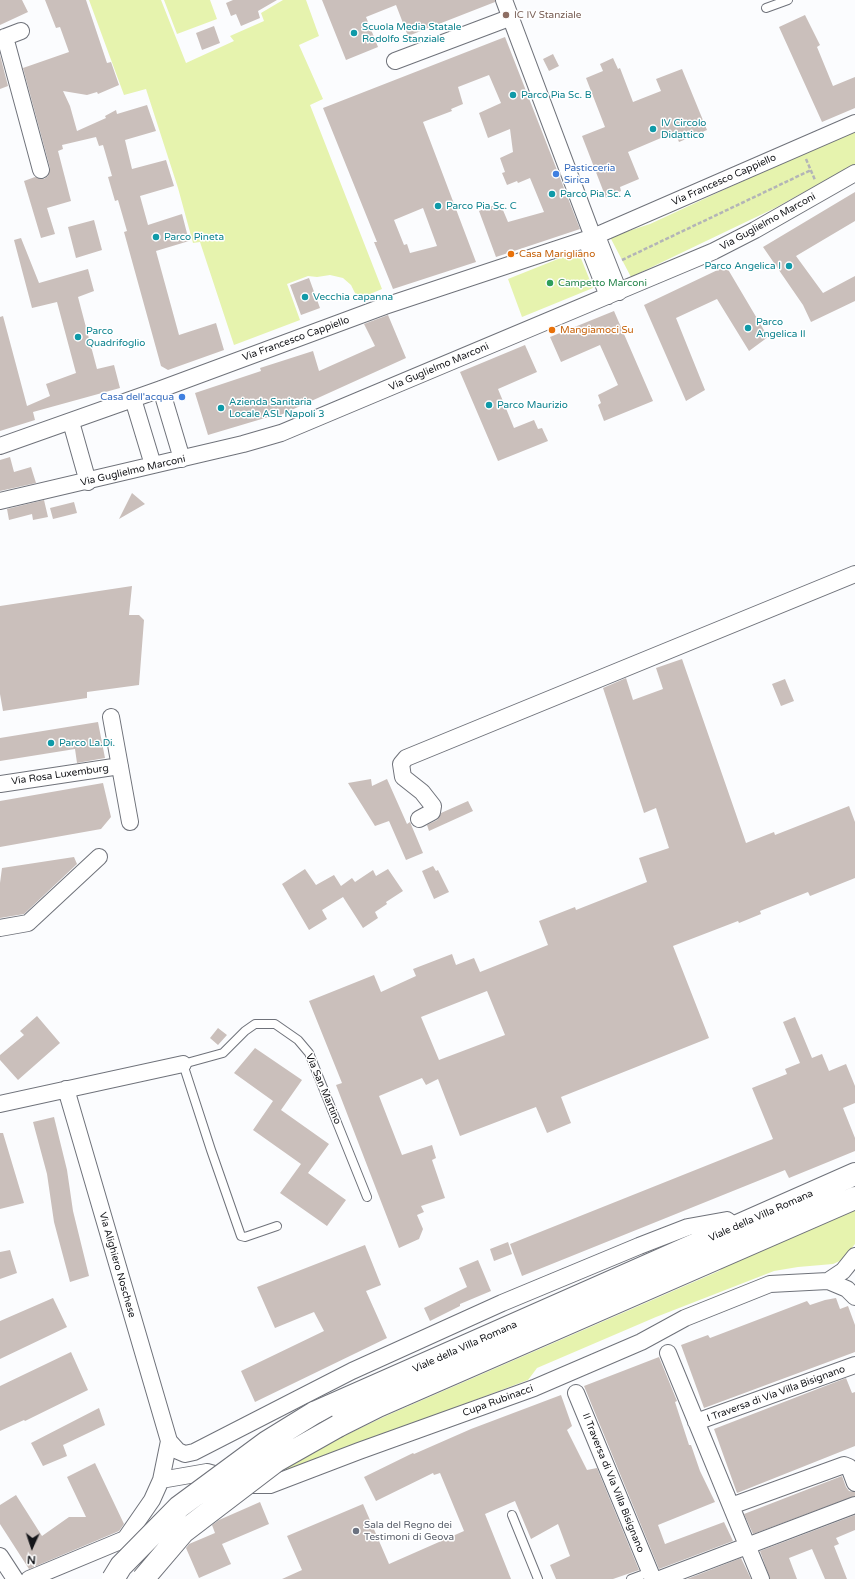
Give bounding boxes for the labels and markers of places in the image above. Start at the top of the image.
place label: IC IV Stanziale [514,9,581,21]
marker: IC IV Stanziale [501,10,511,20]
place label: Scuola Media Statale Rodolfo Stanziale [362,21,461,44]
marker: Scuola Media Statale Rodolfo Stanziale [349,28,359,38]
place label: Parco Pia Sc. B [521,89,592,101]
marker: Parco Pia Sc. B [508,90,518,100]
place label: IV Circolo Didattico [661,117,706,140]
marker: IV Circolo Didattico [648,124,658,134]
place label: Pasticceria Sirica [564,162,615,186]
marker: Pasticceria Sirica [551,169,561,179]
place label: Parco Pia Sc. A [560,188,631,200]
marker: Parco Pia Sc. A [547,189,557,199]
place label: Parco Pia Sc. C [446,200,517,212]
marker: Parco Pia Sc. C [433,201,443,211]
place label: Parco Pineta [164,231,224,243]
marker: Parco Pineta [151,232,161,242]
place label: Casa Marigliano [519,248,595,260]
marker: Casa Marigliano [506,249,516,259]
place label: Parco Angelica I [704,260,781,272]
marker: Parco Angelica I [784,261,794,271]
place label: Campetto Marconi [558,277,647,289]
marker: Campetto Marconi [545,278,555,288]
place label: Vecchia capanna [313,291,393,303]
marker: Vecchia capanna [300,292,310,302]
place label: Parco Angelica II [756,316,806,340]
marker: Parco Angelica II [743,323,753,333]
place label: Mangiamoci Su [560,324,634,336]
place label: Parco Quadrifoglio [86,325,145,348]
marker: Mangiamoci Su [547,325,557,335]
marker: Parco Quadrifoglio [73,332,83,342]
place label: Casa dell'acqua [100,391,174,403]
marker: Casa dell'acqua [177,392,187,402]
place label: Azienda Sanitaria Locale ASL Napoli 3 [229,396,324,420]
place label: Parco Maurizio [497,399,568,411]
marker: Parco Maurizio [484,400,494,410]
marker: Azienda Sanitaria Locale ASL Napoli 3 [216,403,226,413]
place label: Parco La.Di. [59,737,115,749]
marker: Parco La.Di. [46,738,56,748]
place label: Sala del Regno dei Testimoni di Geova [364,1519,454,1542]
marker: Sala del Regno dei Testimoni di Geova [351,1526,361,1536]

